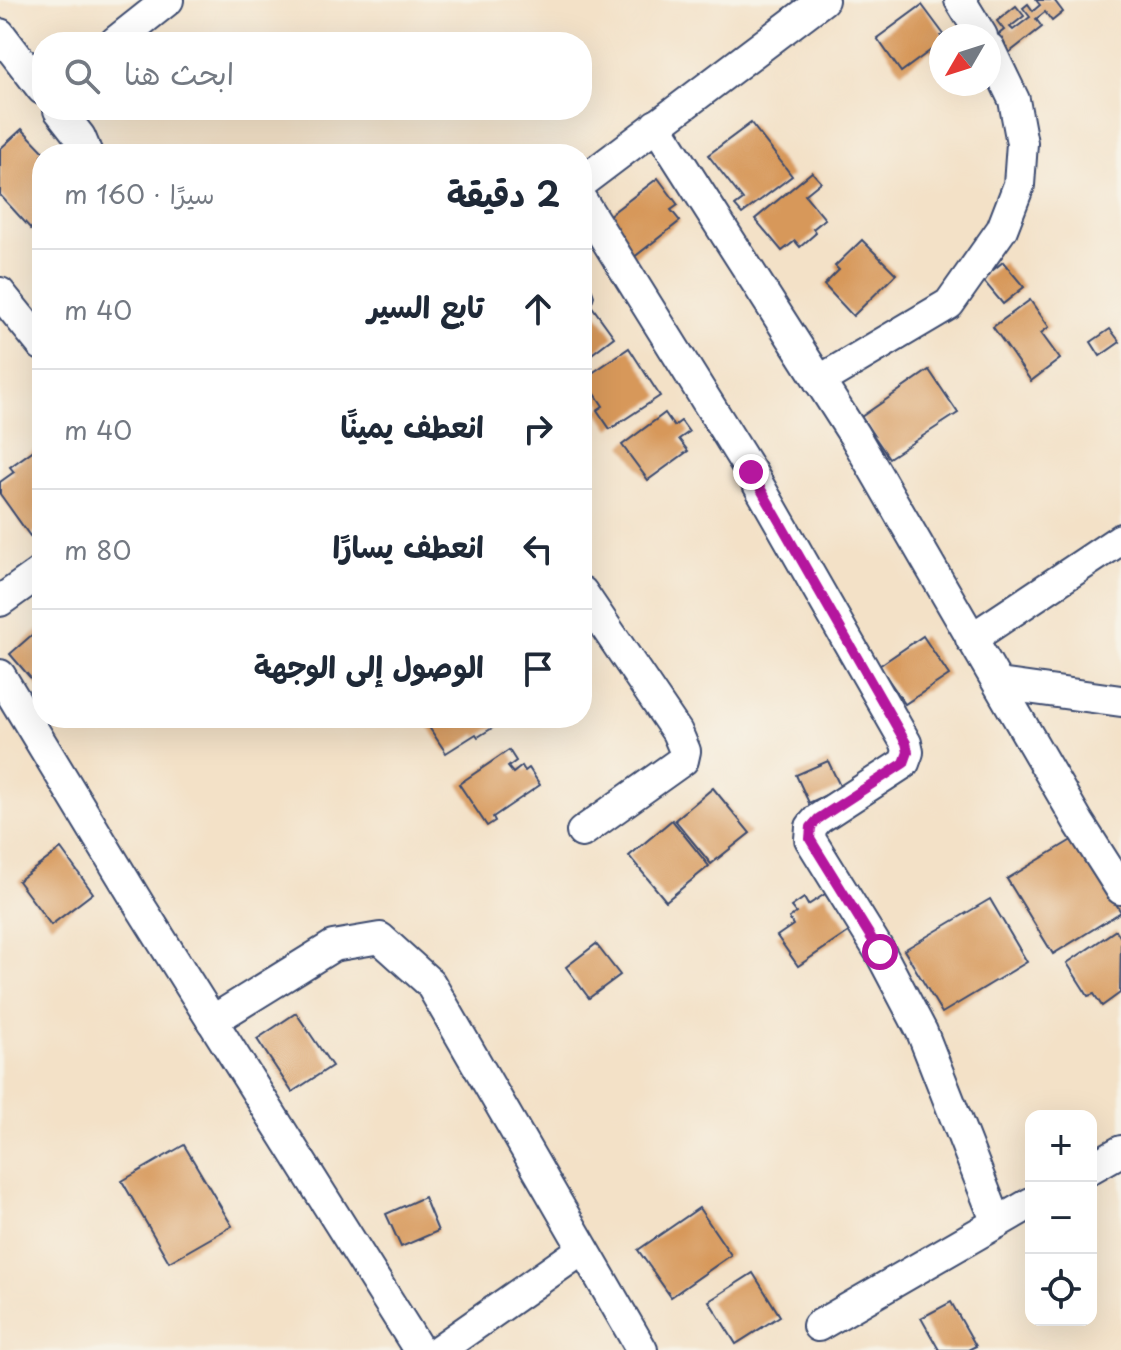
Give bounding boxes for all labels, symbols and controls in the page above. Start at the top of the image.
north arrow [929,24,1001,96]
search box [32,32,592,120]
text: ابحث هنا [124,50,234,95]
icon: search [60,54,104,98]
text: 2 دقيقة [447,167,560,219]
text: سيرًا · 160 m [64,174,215,213]
text: تابع السير [367,283,484,328]
icon: ahead [516,287,560,331]
text: 40 m [64,290,132,329]
text: انعطف يمينًا [340,403,484,448]
icon: right [516,407,560,451]
text: 40 m [64,410,132,449]
route end [733,454,769,490]
text: انعطف يسارًا [333,523,484,568]
icon: left [516,527,560,571]
text: 80 m [64,530,131,569]
text: الوصول إلى الوجهة [254,643,484,688]
icon: arrive [516,647,560,691]
route start [862,934,898,970]
map controls [1025,1110,1097,1326]
button: + [1025,1110,1097,1182]
button: − [1025,1182,1097,1254]
button: locate [1025,1254,1097,1326]

